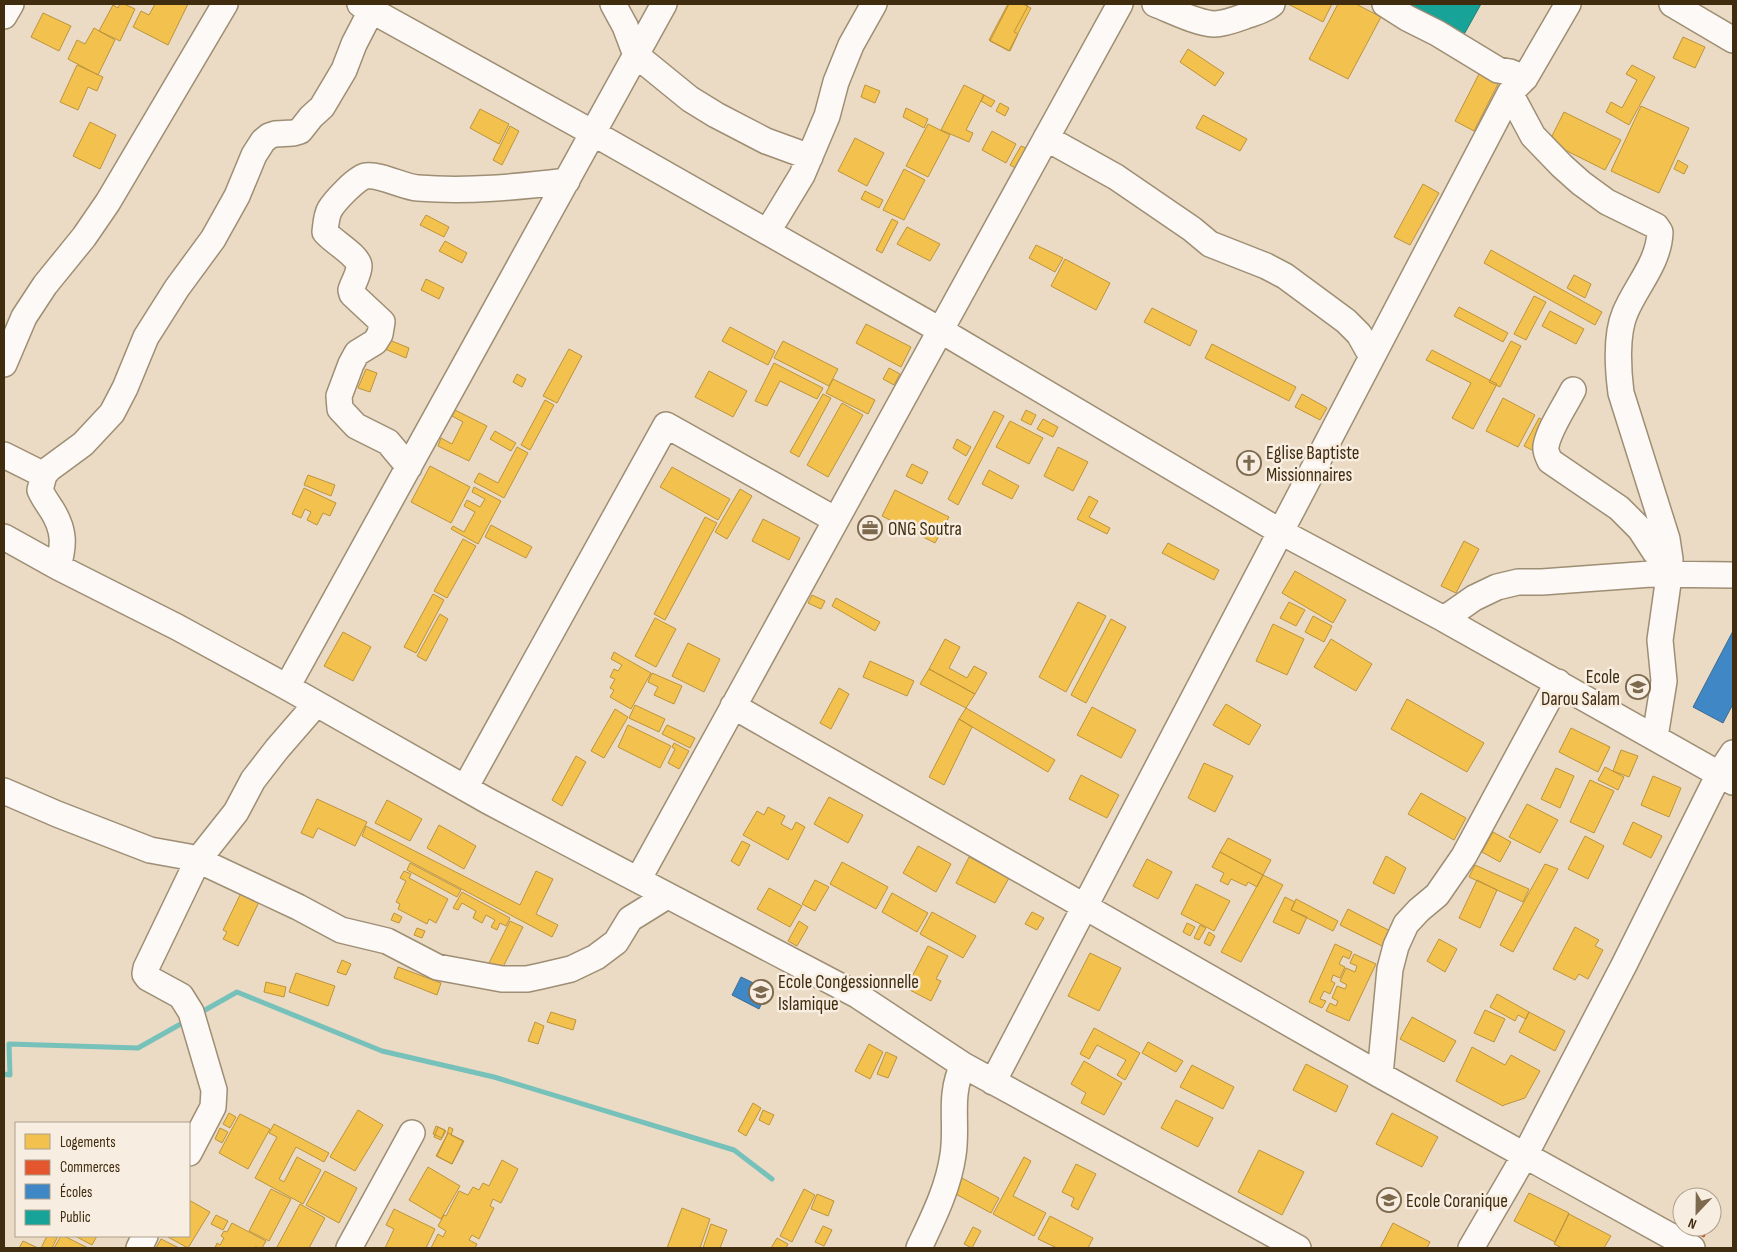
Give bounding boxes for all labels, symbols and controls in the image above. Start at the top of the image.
place label: Eglise Baptiste Missionnaires [1266,442,1359,487]
church icon: Eglise Baptiste Missionnaires [1236,450,1262,476]
office icon: ONG Soutra [857,515,883,541]
place label: ONG Soutra [888,518,962,541]
place label: Ecole Darou Salam [1541,666,1620,711]
school or university icon: Ecole Darou Salam [1625,674,1651,700]
place label: Ecole Congessionnelle Islamique [778,971,919,1016]
school or university icon: Ecole Congessionnelle Islamique [748,979,774,1005]
legend [15,1122,190,1237]
text: Logements [60,1133,116,1152]
text: Commerces [60,1158,120,1177]
text: Écoles [60,1183,92,1202]
school or university icon: Ecole Coranique [1376,1187,1402,1213]
north arrow [1672,1187,1722,1237]
place label: Ecole Coranique [1406,1190,1508,1213]
text: Public [60,1208,91,1227]
text: N [1686,1214,1699,1233]

